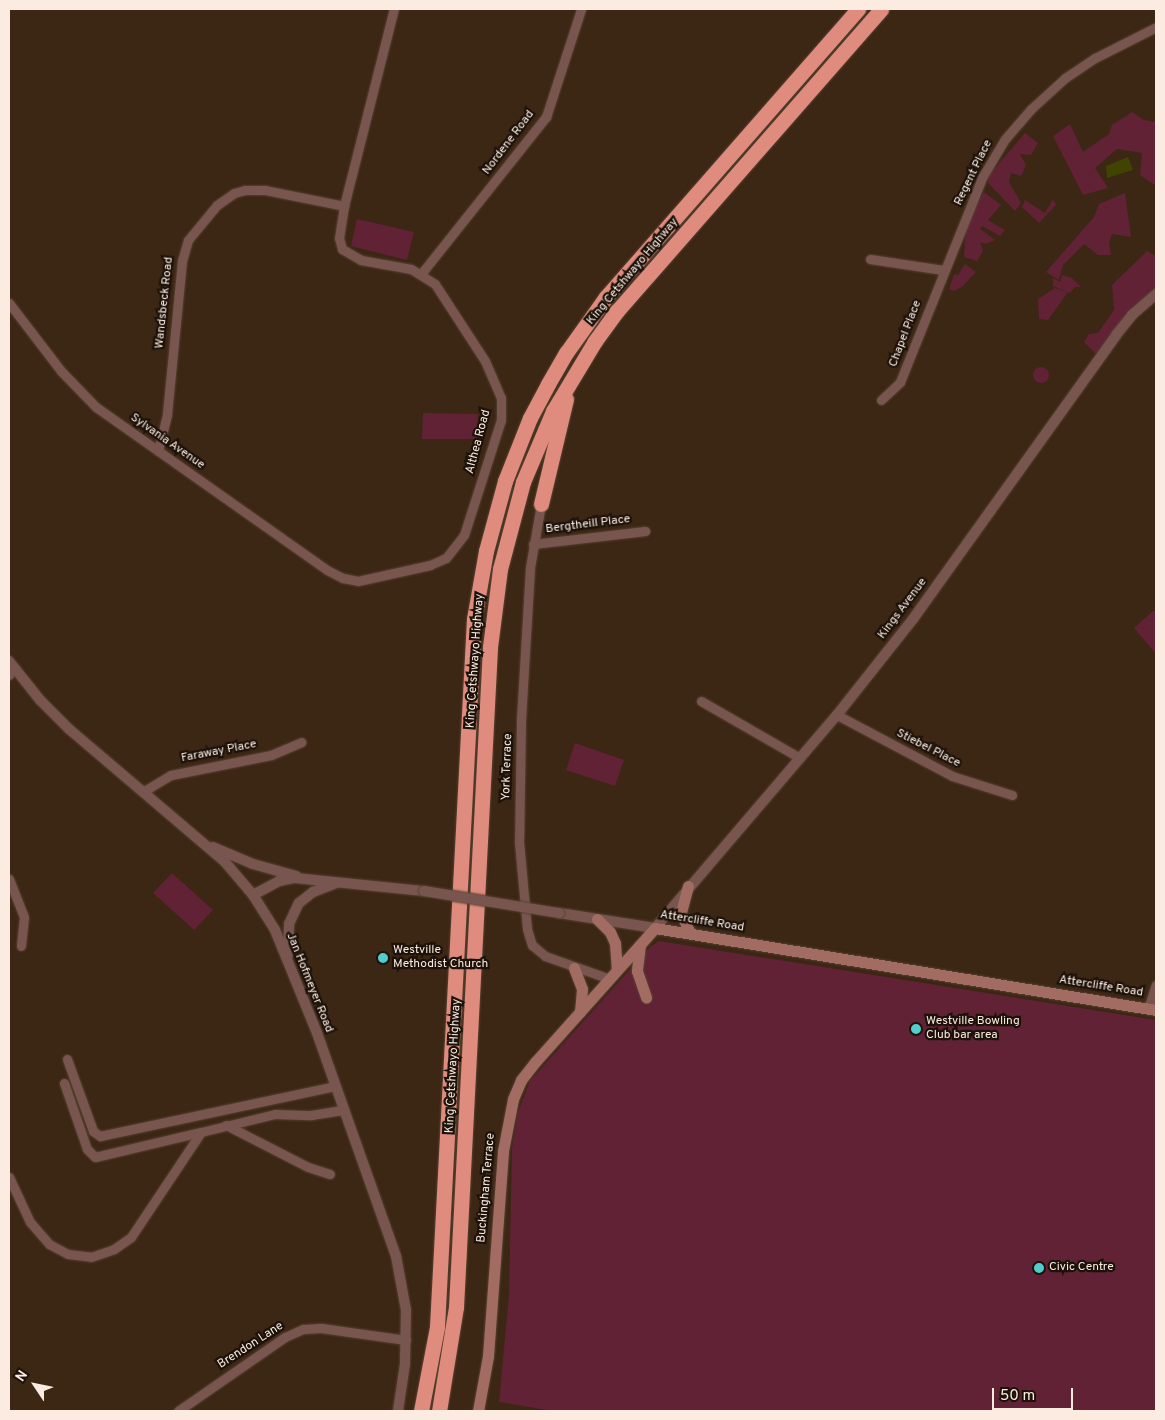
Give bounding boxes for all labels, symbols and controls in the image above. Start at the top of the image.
street label: Nordene Road [480,108,538,178]
street label: Regent Place [952,138,996,208]
street label: King Cetshwayo Highway [584,216,682,328]
street label: Wandsbeck Road [153,256,177,350]
street label: Chapel Place [887,299,925,369]
street label: Althea Road [464,408,494,476]
street label: Sylvania Avenue [127,411,207,473]
street label: Bergtheill Place [545,513,631,537]
street label: Kings Avenue [875,575,931,643]
street label: King Cetshwayo Highway [464,593,488,729]
street label: Stiebel Place [894,727,962,771]
street label: York Terrace [500,733,516,801]
street label: Faraway Place [180,738,258,766]
street label: Attercliffe Road [659,908,745,936]
street label: Jan Hofmeyer Road [282,931,336,1035]
place label: Westville Methodist Church [393,944,488,972]
marker: Westville Methodist Church [377,952,389,964]
street label: Attercliffe Road [1058,973,1144,1001]
street label: King Cetshwayo Highway [443,998,465,1134]
place label: Westville Bowling Club bar area [926,1015,1020,1043]
marker: Westville Bowling Club bar area [910,1023,922,1035]
street label: Buckingham Terrace [475,1132,499,1244]
place label: Civic Centre [1049,1261,1114,1275]
marker: Civic Centre [1033,1262,1045,1274]
street label: Brendon Lane [216,1319,286,1373]
north arrow [10,1360,60,1410]
text: N [12,1367,32,1385]
scale bar [995,1378,1076,1410]
text: 50 m [1000,1387,1035,1406]

